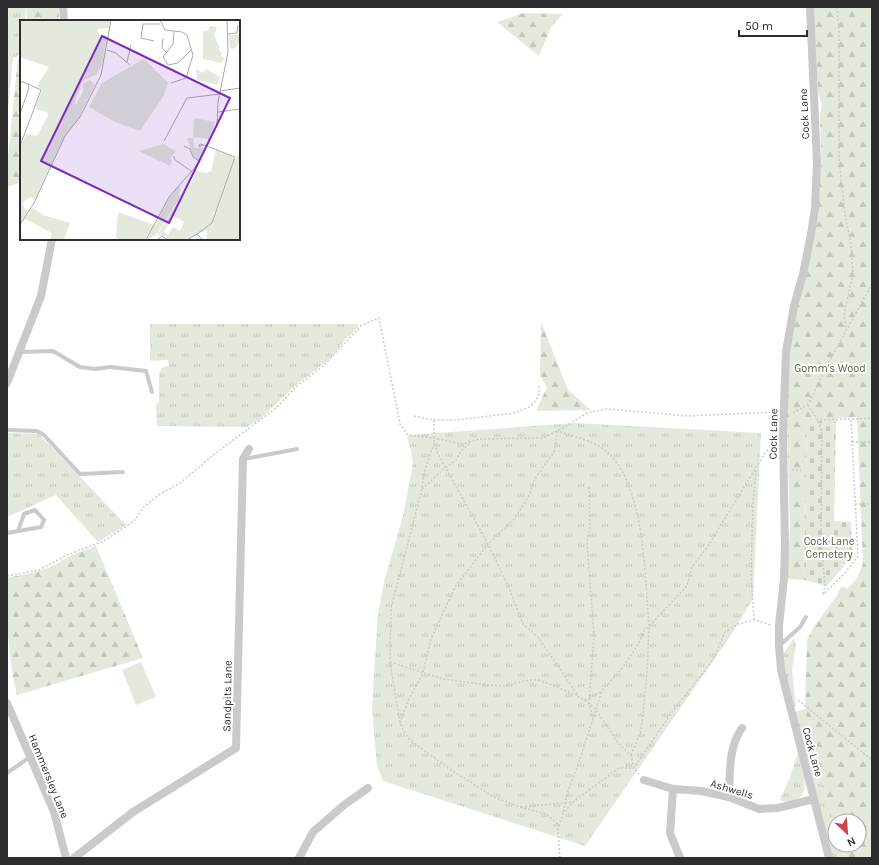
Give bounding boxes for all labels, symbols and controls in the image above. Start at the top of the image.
scale bar [739,12,807,38]
text: 50 m [745,19,773,33]
inset map [20,20,240,240]
street label: Cock Lane [797,88,812,140]
park label: Gomm's Wood [794,362,866,375]
street label: Cock Lane [767,408,780,459]
park label: Cock Lane Cemetery [804,535,855,561]
street label: Sandpits Lane [220,660,235,732]
street label: Cock Lane [800,726,825,779]
street label: Hammersley Lane [26,732,71,820]
street label: Ashwells [709,777,755,802]
north arrow [827,813,867,853]
text: N [845,834,858,849]

